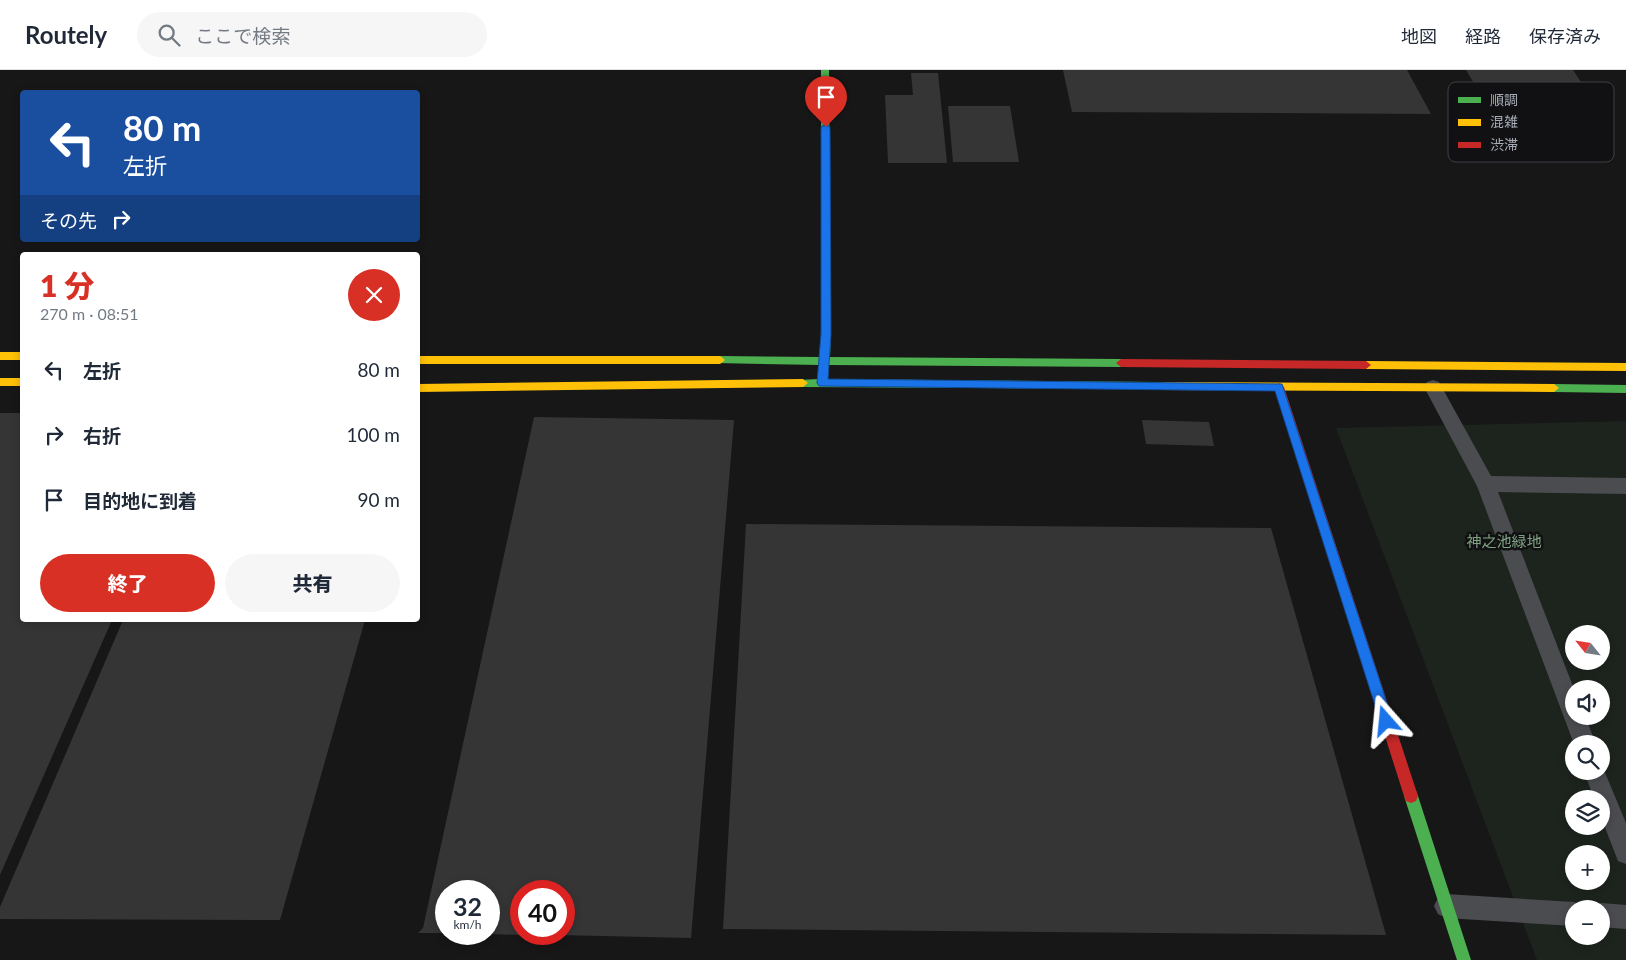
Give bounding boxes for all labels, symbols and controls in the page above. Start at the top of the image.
search box [137,12,487,57]
text: Routely [25,20,107,49]
icon: search [155,21,183,49]
text: ここで検索 [195,24,290,47]
text: 地図 [1401,25,1437,47]
text: 経路 [1465,25,1501,47]
text: 保存済み [1529,25,1601,47]
pin [805,76,847,127]
legend [1448,82,1614,162]
icon: arrive [812,83,840,111]
text: 順調 [1490,91,1518,108]
text: 80 m [123,106,201,148]
icon: left [40,110,105,175]
text: 混雑 [1490,113,1518,130]
text: 渋滞 [1490,136,1518,153]
text: 左折 [123,152,167,179]
icon: right [107,205,135,233]
text: その先 [40,209,97,232]
text: 1 分 [40,267,94,303]
button: close [348,269,400,321]
text: 270 m · 08:51 [40,304,139,323]
icon: left [40,356,68,384]
text: 80 m [357,358,400,381]
text: 左折 [83,359,121,382]
icon: right [40,421,68,449]
text: 100 m [346,423,400,446]
text: 右折 [83,424,121,447]
icon: arrive [40,486,68,514]
text: 90 m [357,488,400,511]
text: 目的地に到着 [83,489,197,512]
park label: 神之池緑地 [1466,532,1542,550]
button: 終了 [40,554,215,612]
button: 共有 [225,554,400,612]
north arrow [1565,625,1610,670]
map controls [1565,625,1610,945]
button: sound [1565,680,1610,725]
position arrow [1359,694,1411,746]
button: search [1565,735,1610,780]
button: layers [1565,790,1610,835]
button: + [1565,845,1610,890]
speed limit sign: 40 [510,880,575,945]
text: 32 [453,891,482,921]
button: − [1565,900,1610,945]
text: km/h [453,917,482,932]

